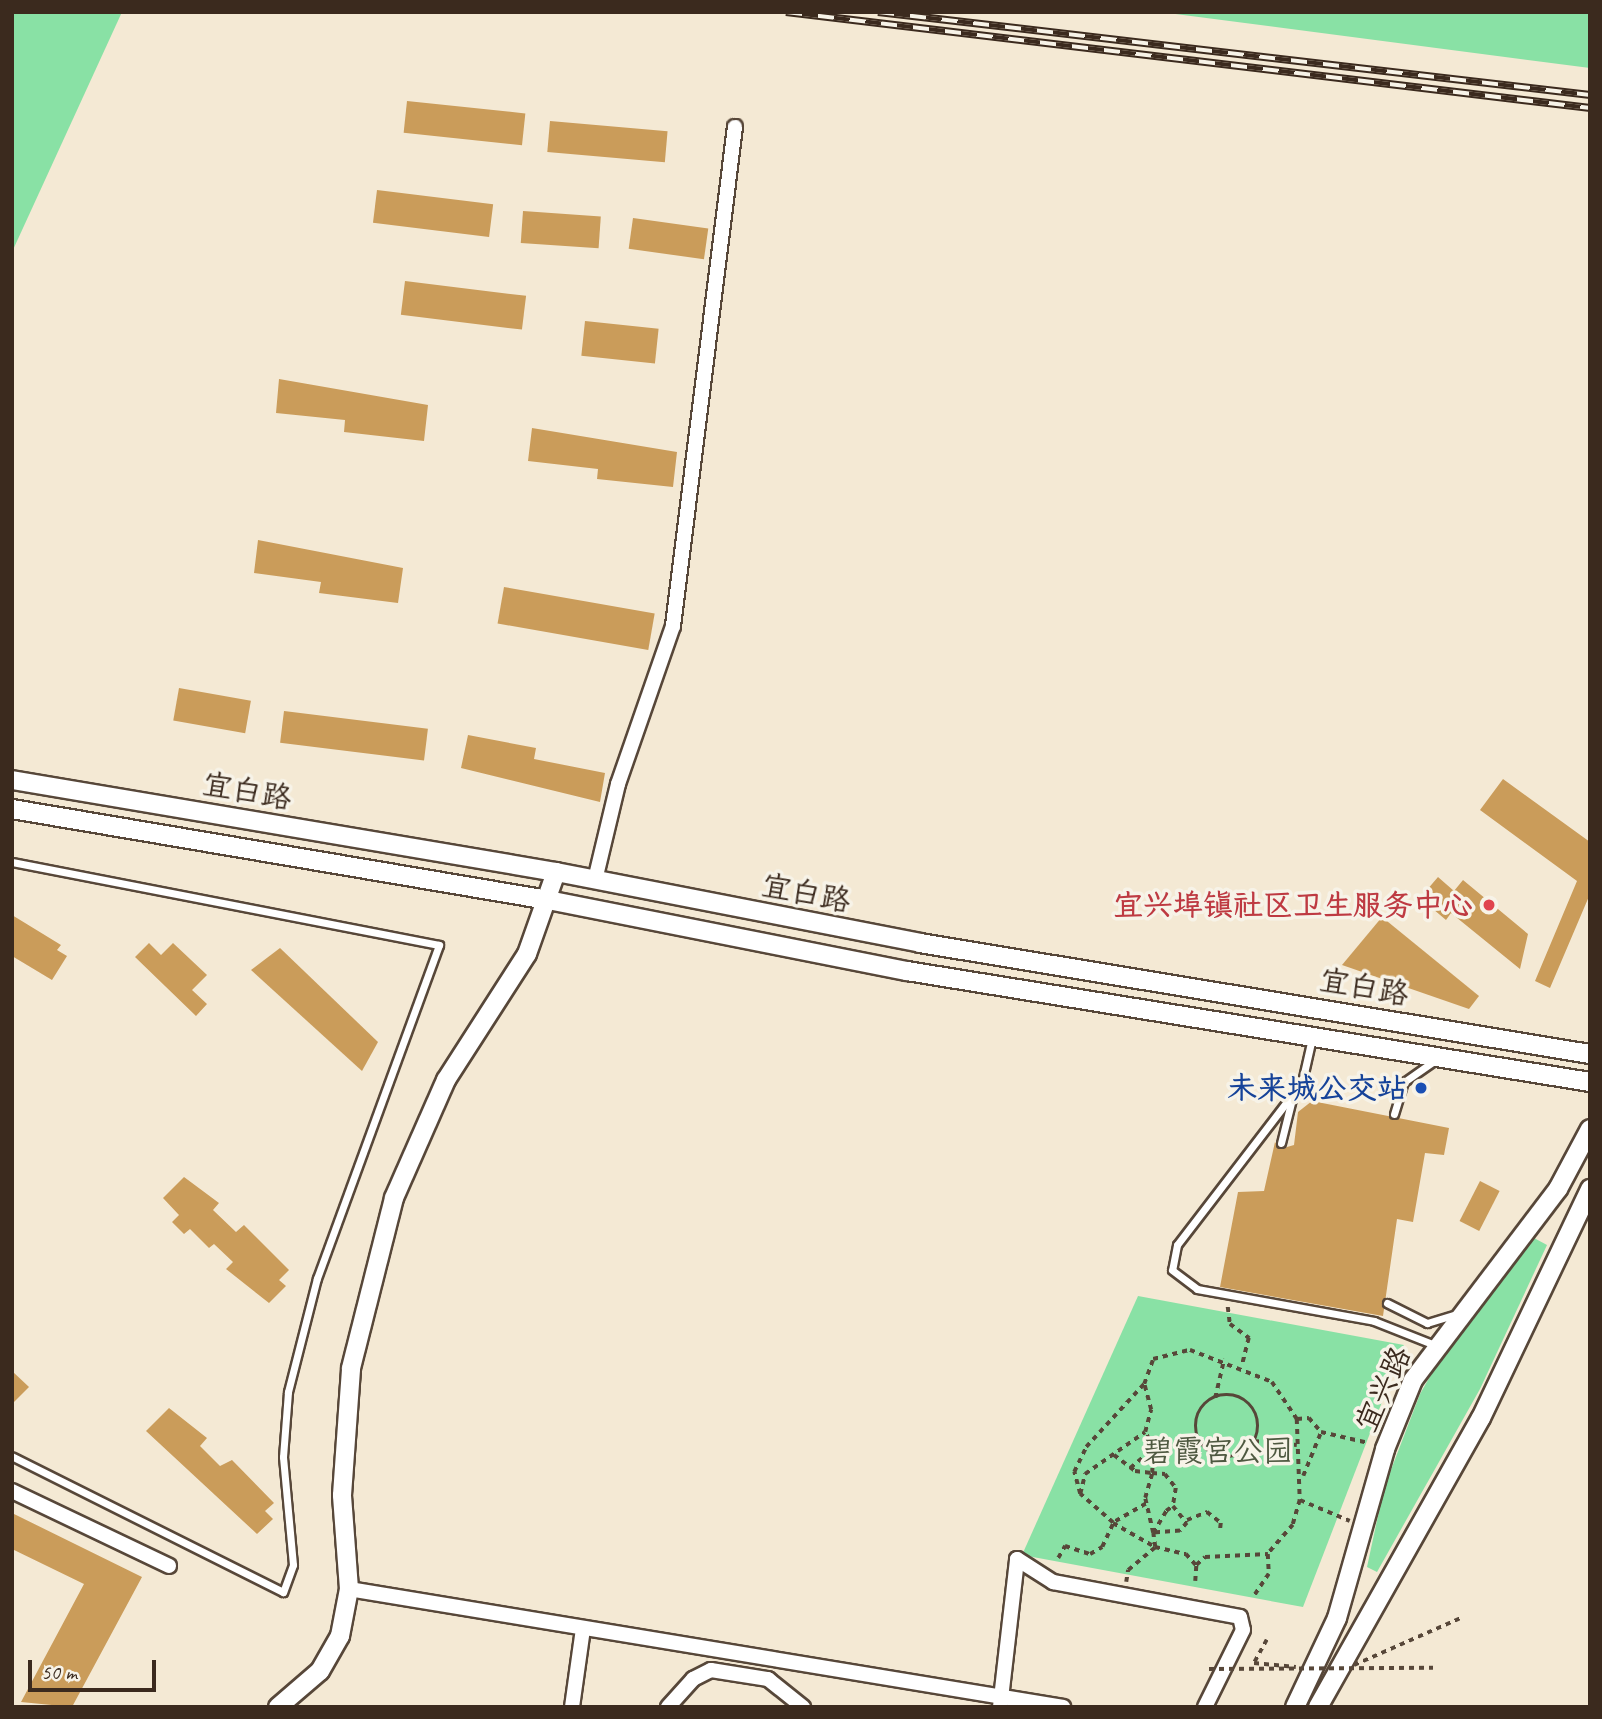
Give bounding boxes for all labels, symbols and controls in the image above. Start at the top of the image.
street label: 宜白路 [200,765,294,817]
street label: 宜白路 [758,867,854,919]
place label: 宜兴埠镇社区卫生服务中心 [1113,887,1473,923]
marker: 宜兴埠镇社区卫生服务中心 [1479,895,1499,915]
street label: 宜白路 [1317,961,1411,1013]
place label: 未来城公交站 [1227,1070,1407,1106]
marker: 未来城公交站 [1413,1080,1429,1096]
street label: 宜兴路 [1348,1341,1418,1437]
park label: 碧霞宫公园 [1143,1433,1293,1469]
scale bar [32,1646,159,1690]
text: 50 m [41,1659,77,1685]

